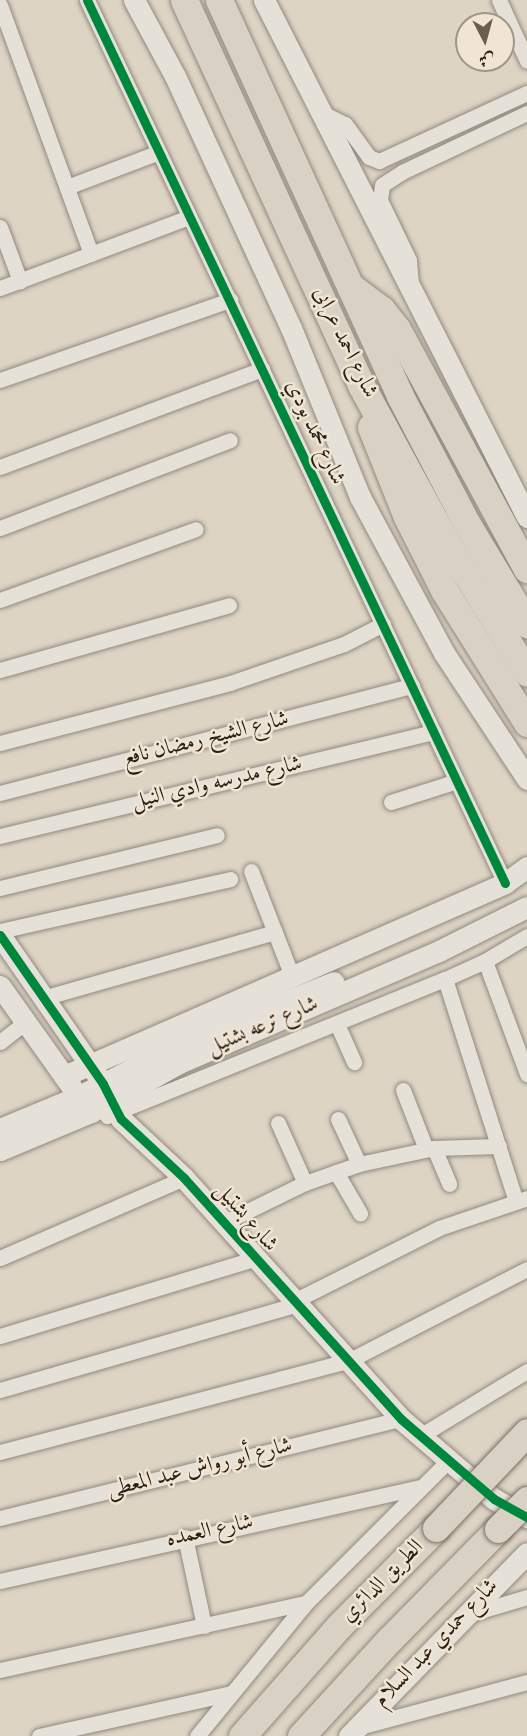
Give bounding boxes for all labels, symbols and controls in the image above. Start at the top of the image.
north arrow [455,12,515,72]
text: ش [478,46,496,71]
street label: شارع احمد عرابى [306,283,382,403]
street label: شارع محمد بودي [278,376,350,490]
street label: شارع الشيخ رمضان نافع [120,707,292,773]
street label: شارع مدرسه وادي النيل [129,752,305,816]
street label: شارع ترعه بشتيل [203,992,323,1062]
street label: شارع بشتيل [208,1178,282,1258]
street label: شارع أبو رواش عبد المعطى [105,1433,295,1505]
street label: شارع العمده [164,1510,256,1554]
street label: الطريق الدائري [336,1535,430,1629]
street label: شارع حمدي عبد السلام [369,1574,505,1714]

